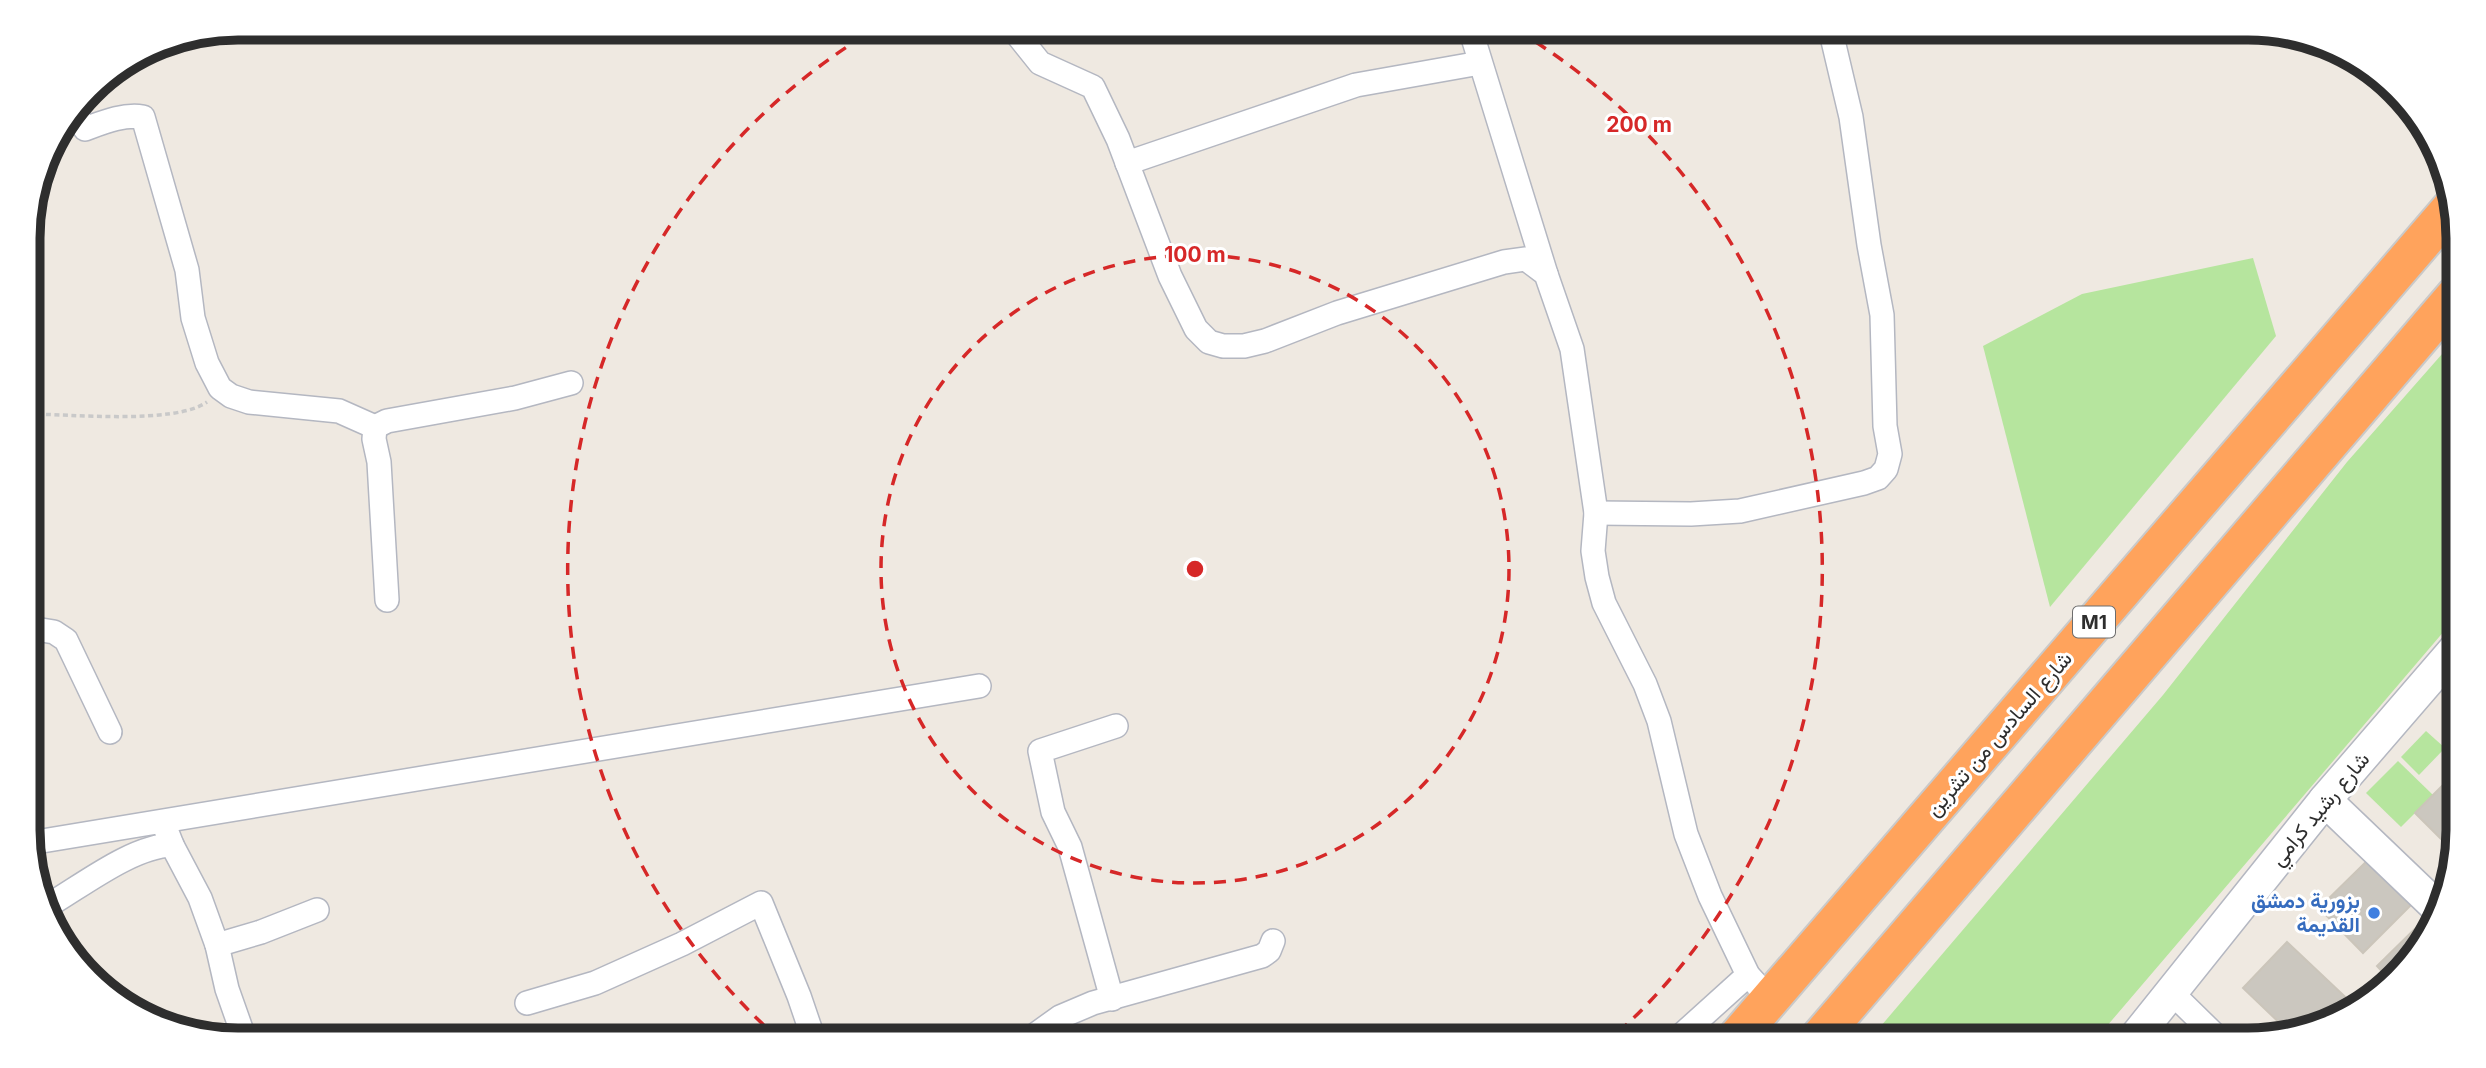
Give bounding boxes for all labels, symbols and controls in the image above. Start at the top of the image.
text: 200 m [1606,112,1672,137]
text: 100 m [1164,242,1226,267]
centre of rings [1183,557,1207,581]
road number: M1 [2073,607,2115,638]
street label: شارع السادس من تشرين [1920,646,2078,822]
street label: شارع رشيد كرامي [2265,747,2378,874]
place label: بزورية دمشق القديمة [2251,888,2360,937]
marker: بزورية دمشق القديمة [2366,905,2382,921]

